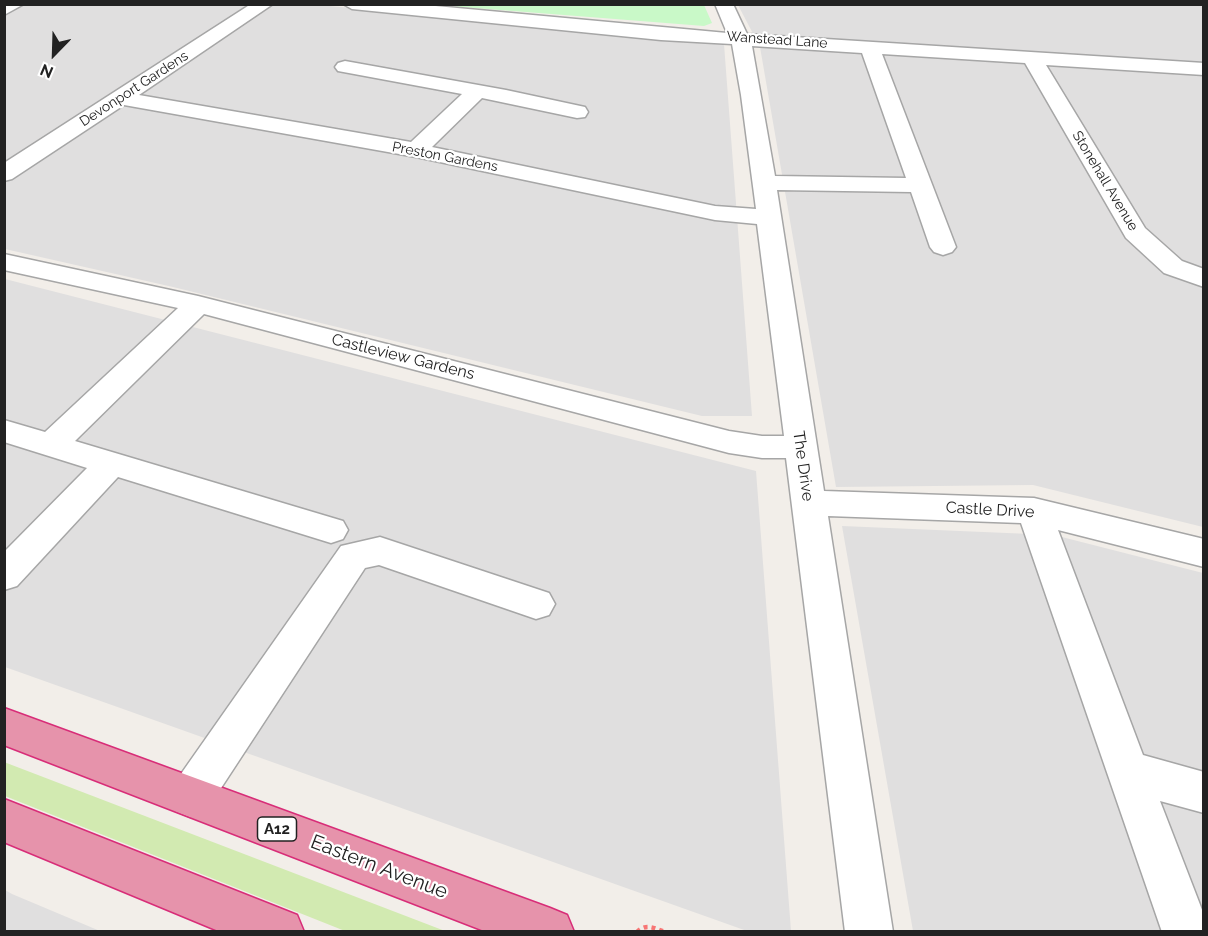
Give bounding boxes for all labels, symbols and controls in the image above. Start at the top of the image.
north arrow [24,24,84,84]
street label: Wanstead Lane [726,28,828,52]
street label: Devonport Gardens [77,48,191,130]
text: N [37,60,56,82]
street label: Stonehall Avenue [1069,128,1141,234]
street label: Preston Gardens [391,139,499,175]
street label: Castleview Gardens [330,330,476,384]
street label: The Drive [789,430,817,502]
street label: Castle Drive [945,498,1035,522]
road number: A12 [258,817,296,841]
street label: Eastern Avenue [307,830,451,904]

